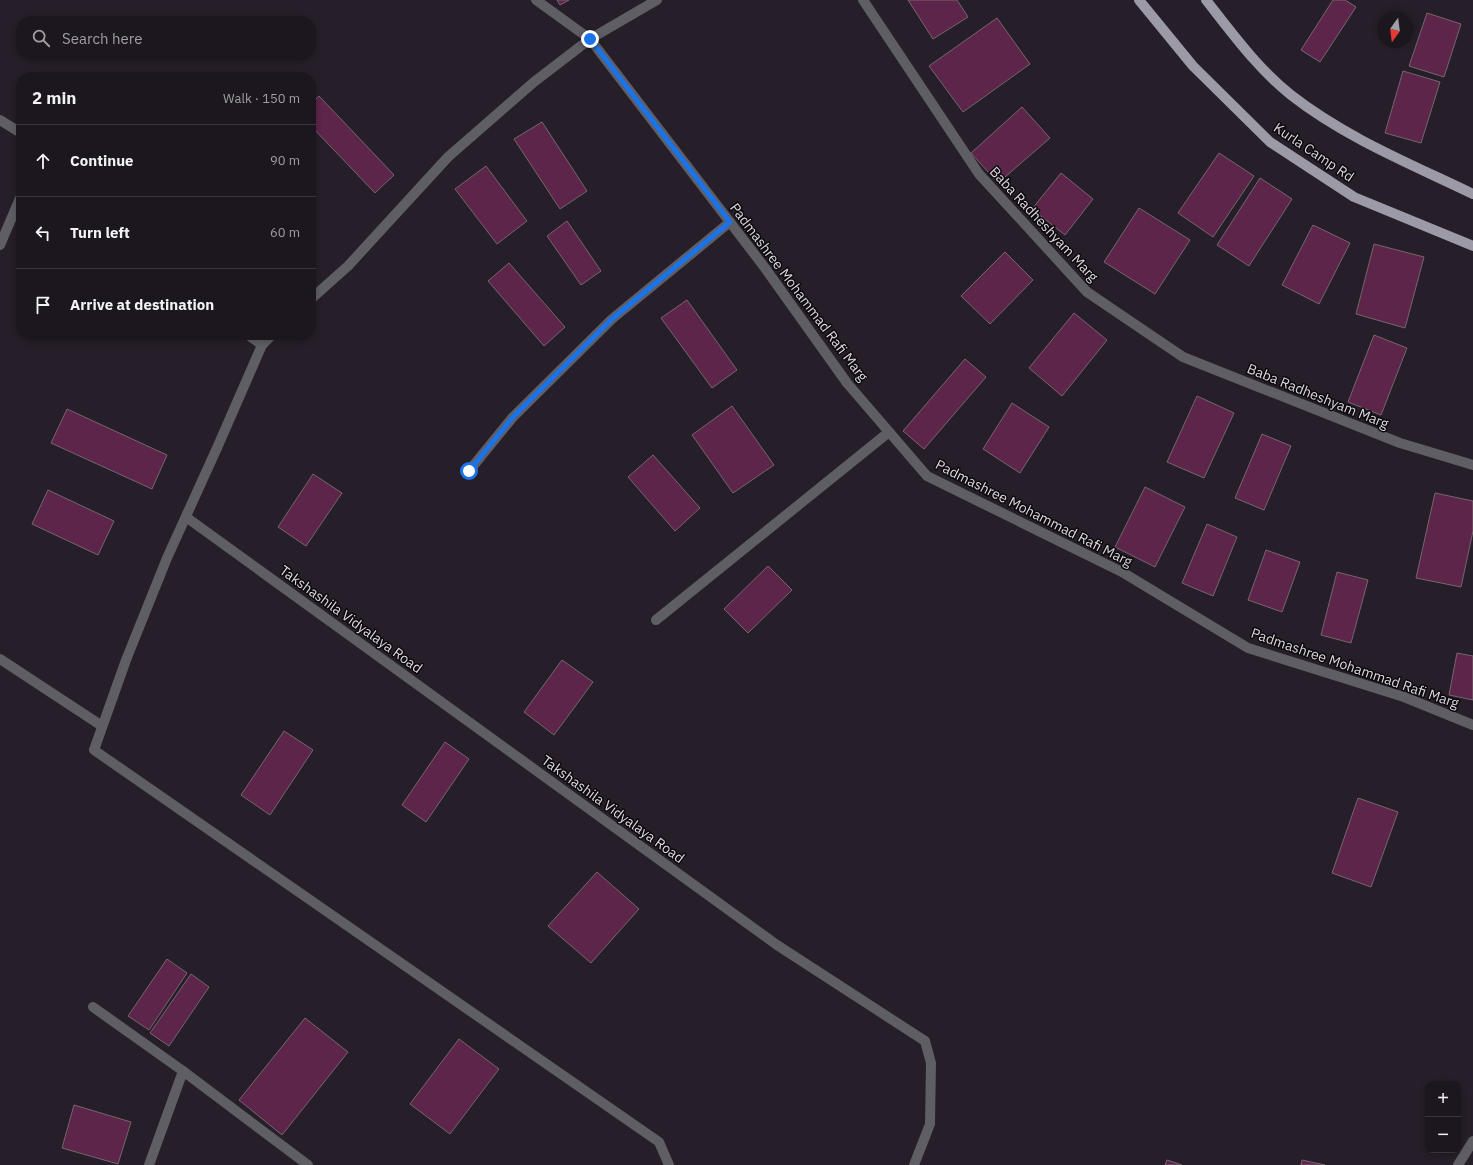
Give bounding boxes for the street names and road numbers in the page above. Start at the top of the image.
street label: Kurla Camp Rd [1270,119,1358,185]
street label: Baba Radheshyam Marg [986,163,1103,286]
street label: Padmashree Mohammad Rafi Marg [726,199,872,385]
street label: Baba Radheshyam Marg [1245,359,1392,433]
street label: Padmashree Mohammad Rafi Marg [932,455,1136,571]
street label: Takshashila Vidyalaya Road [276,561,426,677]
street label: Padmashree Mohammad Rafi Marg [1249,624,1462,712]
street label: Takshashila Vidyalaya Road [538,751,688,867]

